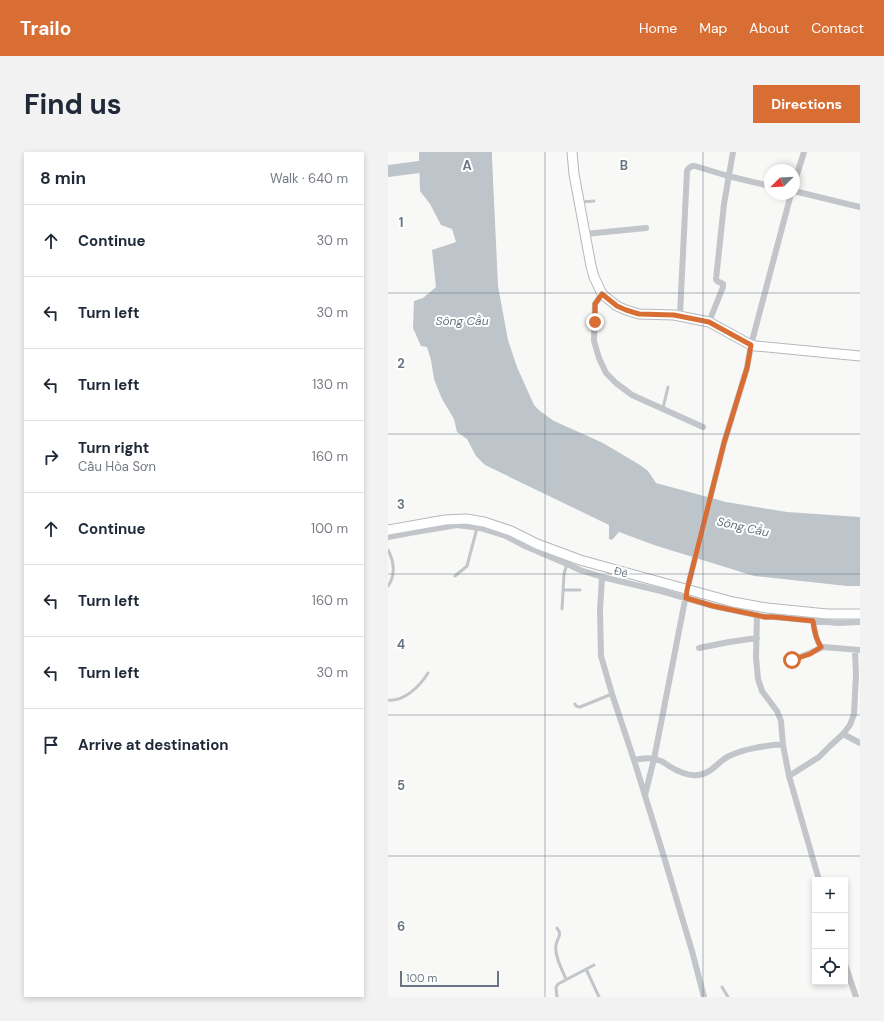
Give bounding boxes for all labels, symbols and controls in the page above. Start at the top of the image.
text: Trailo [20,16,71,41]
text: Home [639,19,677,37]
text: Map [699,19,727,37]
text: About [749,19,789,37]
text: Contact [811,19,864,37]
button: Directions [753,85,860,123]
text: Find us [24,86,122,123]
text: A [462,157,472,174]
text: B [620,157,628,174]
north arrow [764,164,800,200]
text: 8 min [40,167,86,189]
text: Walk · 640 m [270,170,348,187]
text: 1 [399,214,403,231]
icon: ahead [40,230,62,252]
text: Continue [78,231,146,251]
text: 30 m [316,232,348,249]
icon: left [40,302,62,324]
text: Turn left [78,303,139,323]
text: 30 m [316,304,348,321]
water label: Sông Cầu [435,313,489,329]
route end [586,313,604,331]
text: 2 [397,355,405,372]
icon: left [40,374,62,396]
text: Turn left [78,375,139,395]
text: 130 m [312,376,348,393]
text: Turn right [78,438,149,458]
icon: right [40,446,62,468]
text: 160 m [312,448,348,465]
text: Cầu Hòa Sơn [78,458,156,475]
text: 3 [397,496,405,513]
water label: Sông Cầu [715,513,771,541]
icon: ahead [40,518,62,540]
text: Continue [78,519,146,539]
text: 100 m [311,520,348,537]
street label: Đê [612,563,630,581]
icon: left [40,590,62,612]
text: Turn left [78,591,139,611]
text: 160 m [312,592,348,609]
text: 4 [397,636,405,653]
route start [783,651,801,669]
icon: left [40,662,62,684]
text: Turn left [78,663,139,683]
text: 30 m [316,664,348,681]
icon: arrive [40,734,62,756]
text: Arrive at destination [78,735,229,755]
text: 5 [397,777,405,794]
map controls [812,877,848,985]
button: + [812,877,848,913]
button: − [812,913,848,949]
text: 6 [397,918,405,935]
button: locate [812,949,848,985]
scale bar [400,969,499,988]
text: 100 m [406,971,437,985]

